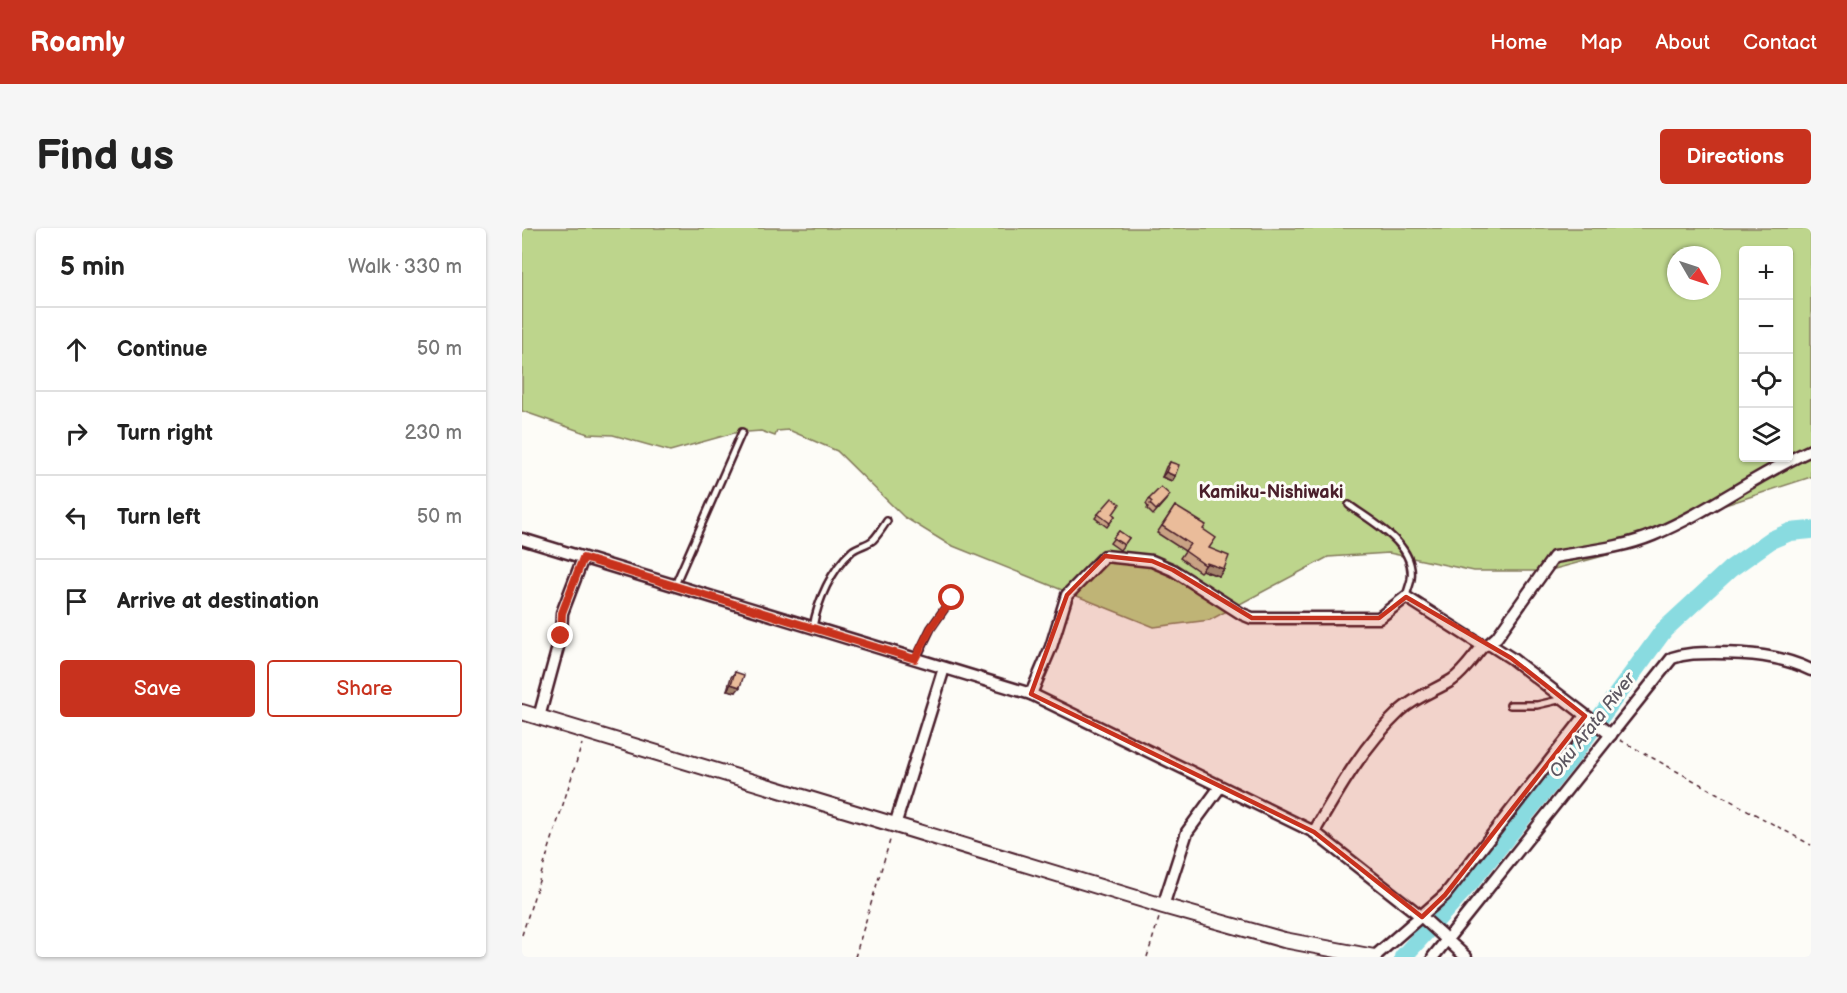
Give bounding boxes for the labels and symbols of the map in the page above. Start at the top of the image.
north arrow [1667,246,1721,300]
district label: Kamiku-Nishiwaki [1198,482,1344,503]
route start [938,584,964,610]
route end [547,622,573,648]
water label: Oku Arata River [1545,668,1641,782]

